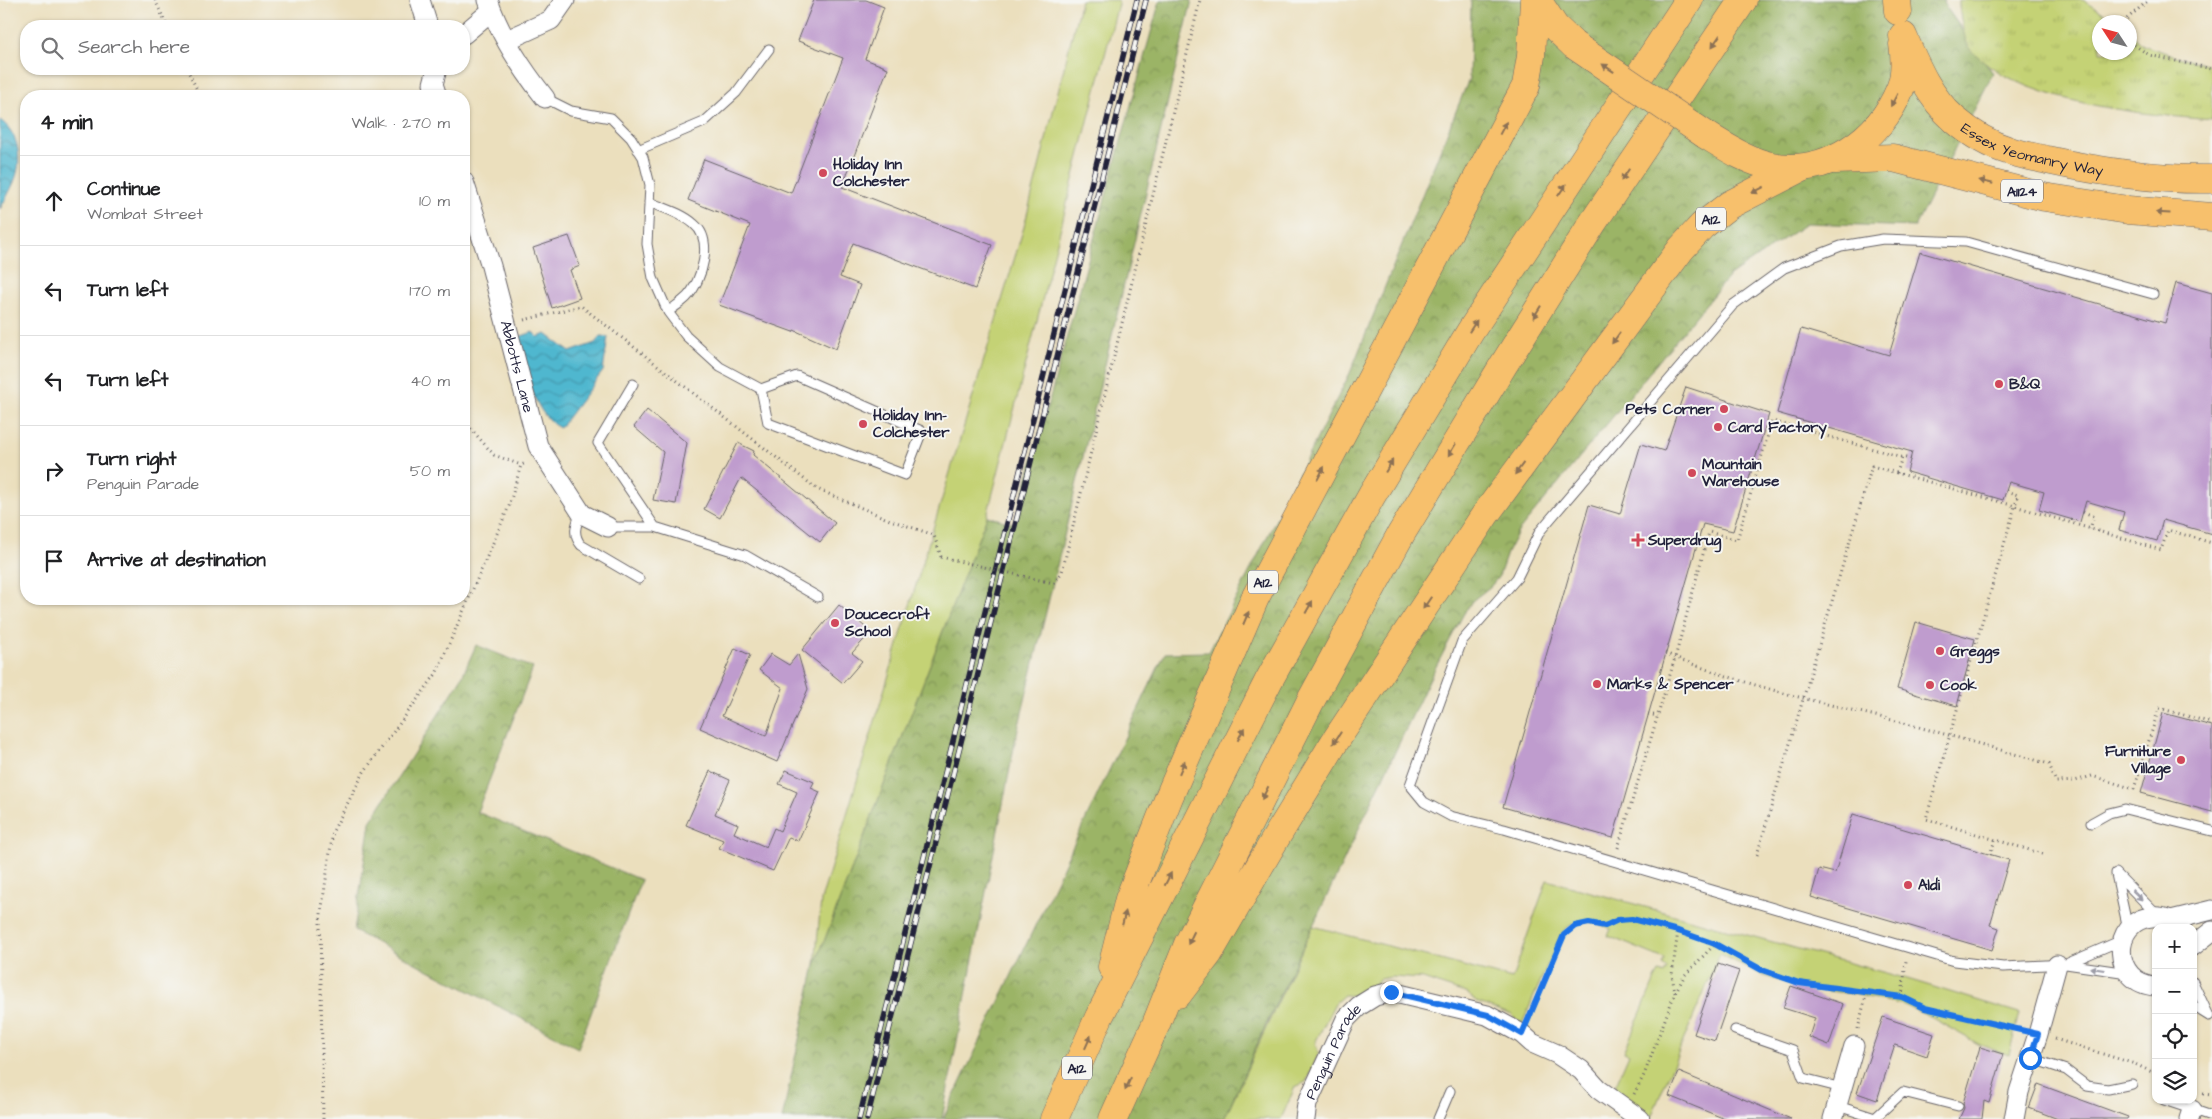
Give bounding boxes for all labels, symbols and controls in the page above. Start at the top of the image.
north arrow [2092,15,2137,60]
search box [20,20,470,75]
icon: search [38,34,66,62]
text: Search here [78,34,190,61]
one-way arrow [1711,34,1721,47]
one-way arrow [1601,63,1614,73]
one-way arrow [1890,93,1898,108]
text: 4 min [40,108,93,137]
text: Walk · 270 m [351,112,450,134]
street label: Essex Yeomanry Way [1956,118,2105,183]
one-way arrow [1499,121,1507,136]
place label: Holiday Inn Colchester [833,154,910,192]
marker: Holiday Inn Colchester [817,167,829,179]
one-way arrow [1620,169,1630,182]
text: Continue [87,176,161,203]
one-way arrow [1979,178,1994,186]
road number: A1124 [2001,180,2043,202]
one-way arrow [1557,183,1567,197]
one-way arrow [1751,186,1765,194]
icon: ahead [40,187,68,215]
text: 10 m [419,190,450,212]
text: Wombat Street [87,203,203,225]
road number: A12 [1696,208,1726,230]
one-way arrow [2155,209,2171,217]
icon: left [40,277,68,305]
text: Turn left [87,277,168,304]
text: 170 m [409,280,450,302]
one-way arrow [1532,305,1542,318]
street label: Abbotts Lane [495,318,539,415]
one-way arrow [1468,320,1478,333]
one-way arrow [1610,331,1621,344]
icon: left [40,367,68,395]
text: Turn left [87,367,168,394]
text: 40 m [410,370,450,392]
place label: B&Q [2009,374,2041,395]
marker: B&Q [1993,378,2005,390]
place label: Pets Corner [1625,399,1715,420]
marker: Pets Corner [1718,403,1730,415]
place label: Holiday Inn- Colchester [873,405,950,443]
place label: Card Factory [1728,417,1828,439]
marker: Holiday Inn- Colchester [857,418,869,430]
marker: Card Factory [1712,421,1724,433]
one-way arrow [1447,444,1456,457]
text: Turn right [87,446,176,473]
place label: Mountain Warehouse [1701,454,1779,492]
icon: right [40,457,68,485]
one-way arrow [1385,459,1394,472]
text: 50 m [410,460,450,482]
one-way arrow [1514,462,1524,476]
one-way arrow [1316,466,1325,480]
marker: Mountain Warehouse [1686,467,1698,479]
text: Penguin Parade [87,473,199,495]
place label: Superdrug [1647,530,1722,553]
marker: Superdrug [1632,534,1644,546]
icon: arrive [40,547,68,575]
text: Arrive at destination [87,547,266,574]
road number: A12 [1248,570,1278,594]
one-way arrow [1422,596,1431,609]
one-way arrow [1305,600,1314,614]
place label: Doucecroft School [844,604,931,642]
one-way arrow [1243,611,1251,625]
marker: Doucecroft School [829,617,841,629]
place label: Greggs [1950,641,2000,664]
marker: Greggs [1934,645,1946,657]
place label: Marks & Spencer [1607,674,1734,695]
place label: Cook [1940,675,1977,696]
marker: Marks & Spencer [1591,678,1603,690]
marker: Cook [1924,679,1936,691]
one-way arrow [1237,727,1245,741]
one-way arrow [1333,732,1342,745]
place label: Furniture Village [2105,741,2171,781]
marker: Furniture Village [2175,754,2187,766]
one-way arrow [1178,760,1186,774]
one-way arrow [1261,785,1269,800]
one-way arrow [1164,872,1172,887]
place label: Aldi [1918,875,1941,896]
marker: Aldi [1902,879,1914,891]
one-way arrow [2131,889,2143,901]
one-way arrow [1120,911,1128,926]
map controls [2152,924,2197,1104]
button: + [2152,924,2197,969]
one-way arrow [1187,930,1196,945]
one-way arrow [2089,965,2105,973]
button: − [2152,969,2197,1014]
route end [1380,981,1403,1004]
street label: Penguin Parade [1300,999,1367,1103]
button: locate [2152,1014,2197,1059]
one-way arrow [1084,1035,1092,1049]
route start [2019,1047,2042,1070]
road number: A12 [1062,1056,1092,1080]
button: layers [2152,1059,2197,1104]
one-way arrow [1124,1077,1132,1091]

